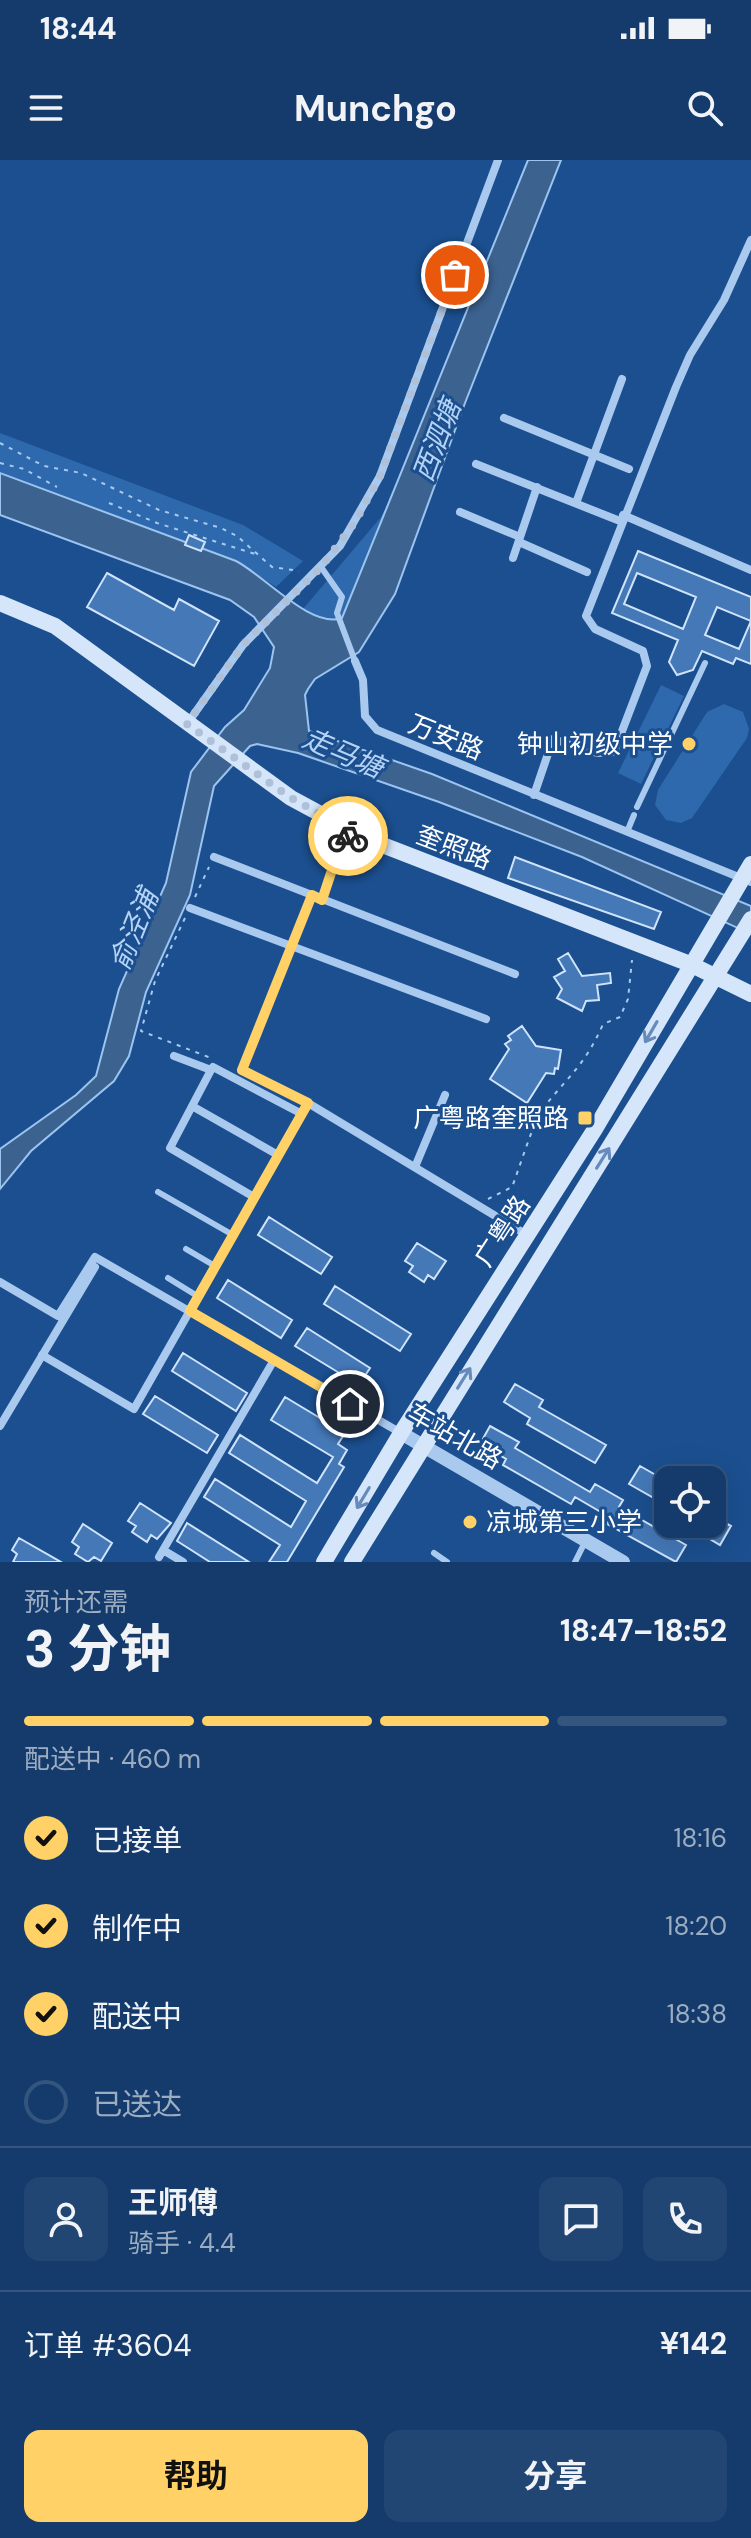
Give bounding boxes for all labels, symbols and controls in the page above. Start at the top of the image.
text: 18:44 [40,9,117,48]
text: Munchgo [294,85,457,132]
icon: menu [24,86,68,130]
icon: search [683,86,727,130]
pin [421,241,489,309]
icon: bag [433,253,477,297]
water label: 西泗塘 [405,391,471,487]
street label: 万安路 [403,707,489,767]
water label: 走马塘 [297,720,393,788]
place label: 钟山初级中学 [517,727,673,761]
marker: 钟山初级中学 [680,735,698,753]
courier [308,796,388,876]
icon: bike [326,814,370,858]
street label: 奎照路 [411,817,497,877]
water label: 俞泾浦 [101,880,168,976]
one-way arrow [643,1020,659,1043]
place label: 广粤路奎照路 [413,1101,569,1135]
marker: 广粤路奎照路 [576,1109,594,1127]
one-way arrow [595,1147,611,1170]
street label: 广粤路 [466,1189,538,1273]
one-way arrow [456,1367,472,1390]
pin [316,1370,384,1438]
icon: home [328,1382,372,1426]
street label: 车站北路 [401,1395,509,1477]
map controls [654,1466,726,1538]
button: locate [654,1466,726,1538]
one-way arrow [354,1486,370,1509]
place label: 凉城第三小学 [486,1505,642,1539]
marker: 凉城第三小学 [461,1513,479,1531]
text: 预计还需 [24,1585,128,1619]
text: 18:47–18:52 [560,1611,727,1650]
text: 3 分钟 [24,1615,172,1683]
text: 配送中 · 460 m [24,1742,201,1776]
icon: check [24,1816,68,1860]
text: 已接单 [92,1821,182,1860]
text: 18:16 [673,1821,727,1855]
icon: check [24,1904,68,1948]
text: 制作中 [92,1909,182,1948]
text: 18:20 [665,1909,727,1943]
icon: check [24,1992,68,2036]
text: 配送中 [92,1997,182,2036]
text: 18:38 [667,1997,727,2031]
text: 已送达 [92,2085,182,2124]
button: person [24,2177,108,2261]
button: chat [539,2177,623,2261]
button: phone [643,2177,727,2261]
text: 王师傅 [128,2183,218,2222]
text: 骑手 · 4.4 [128,2226,236,2260]
text: ¥142 [660,2324,727,2363]
text: 订单 #3604 [24,2326,191,2365]
button: 帮助 [24,2430,368,2522]
button: 分享 [384,2430,727,2522]

